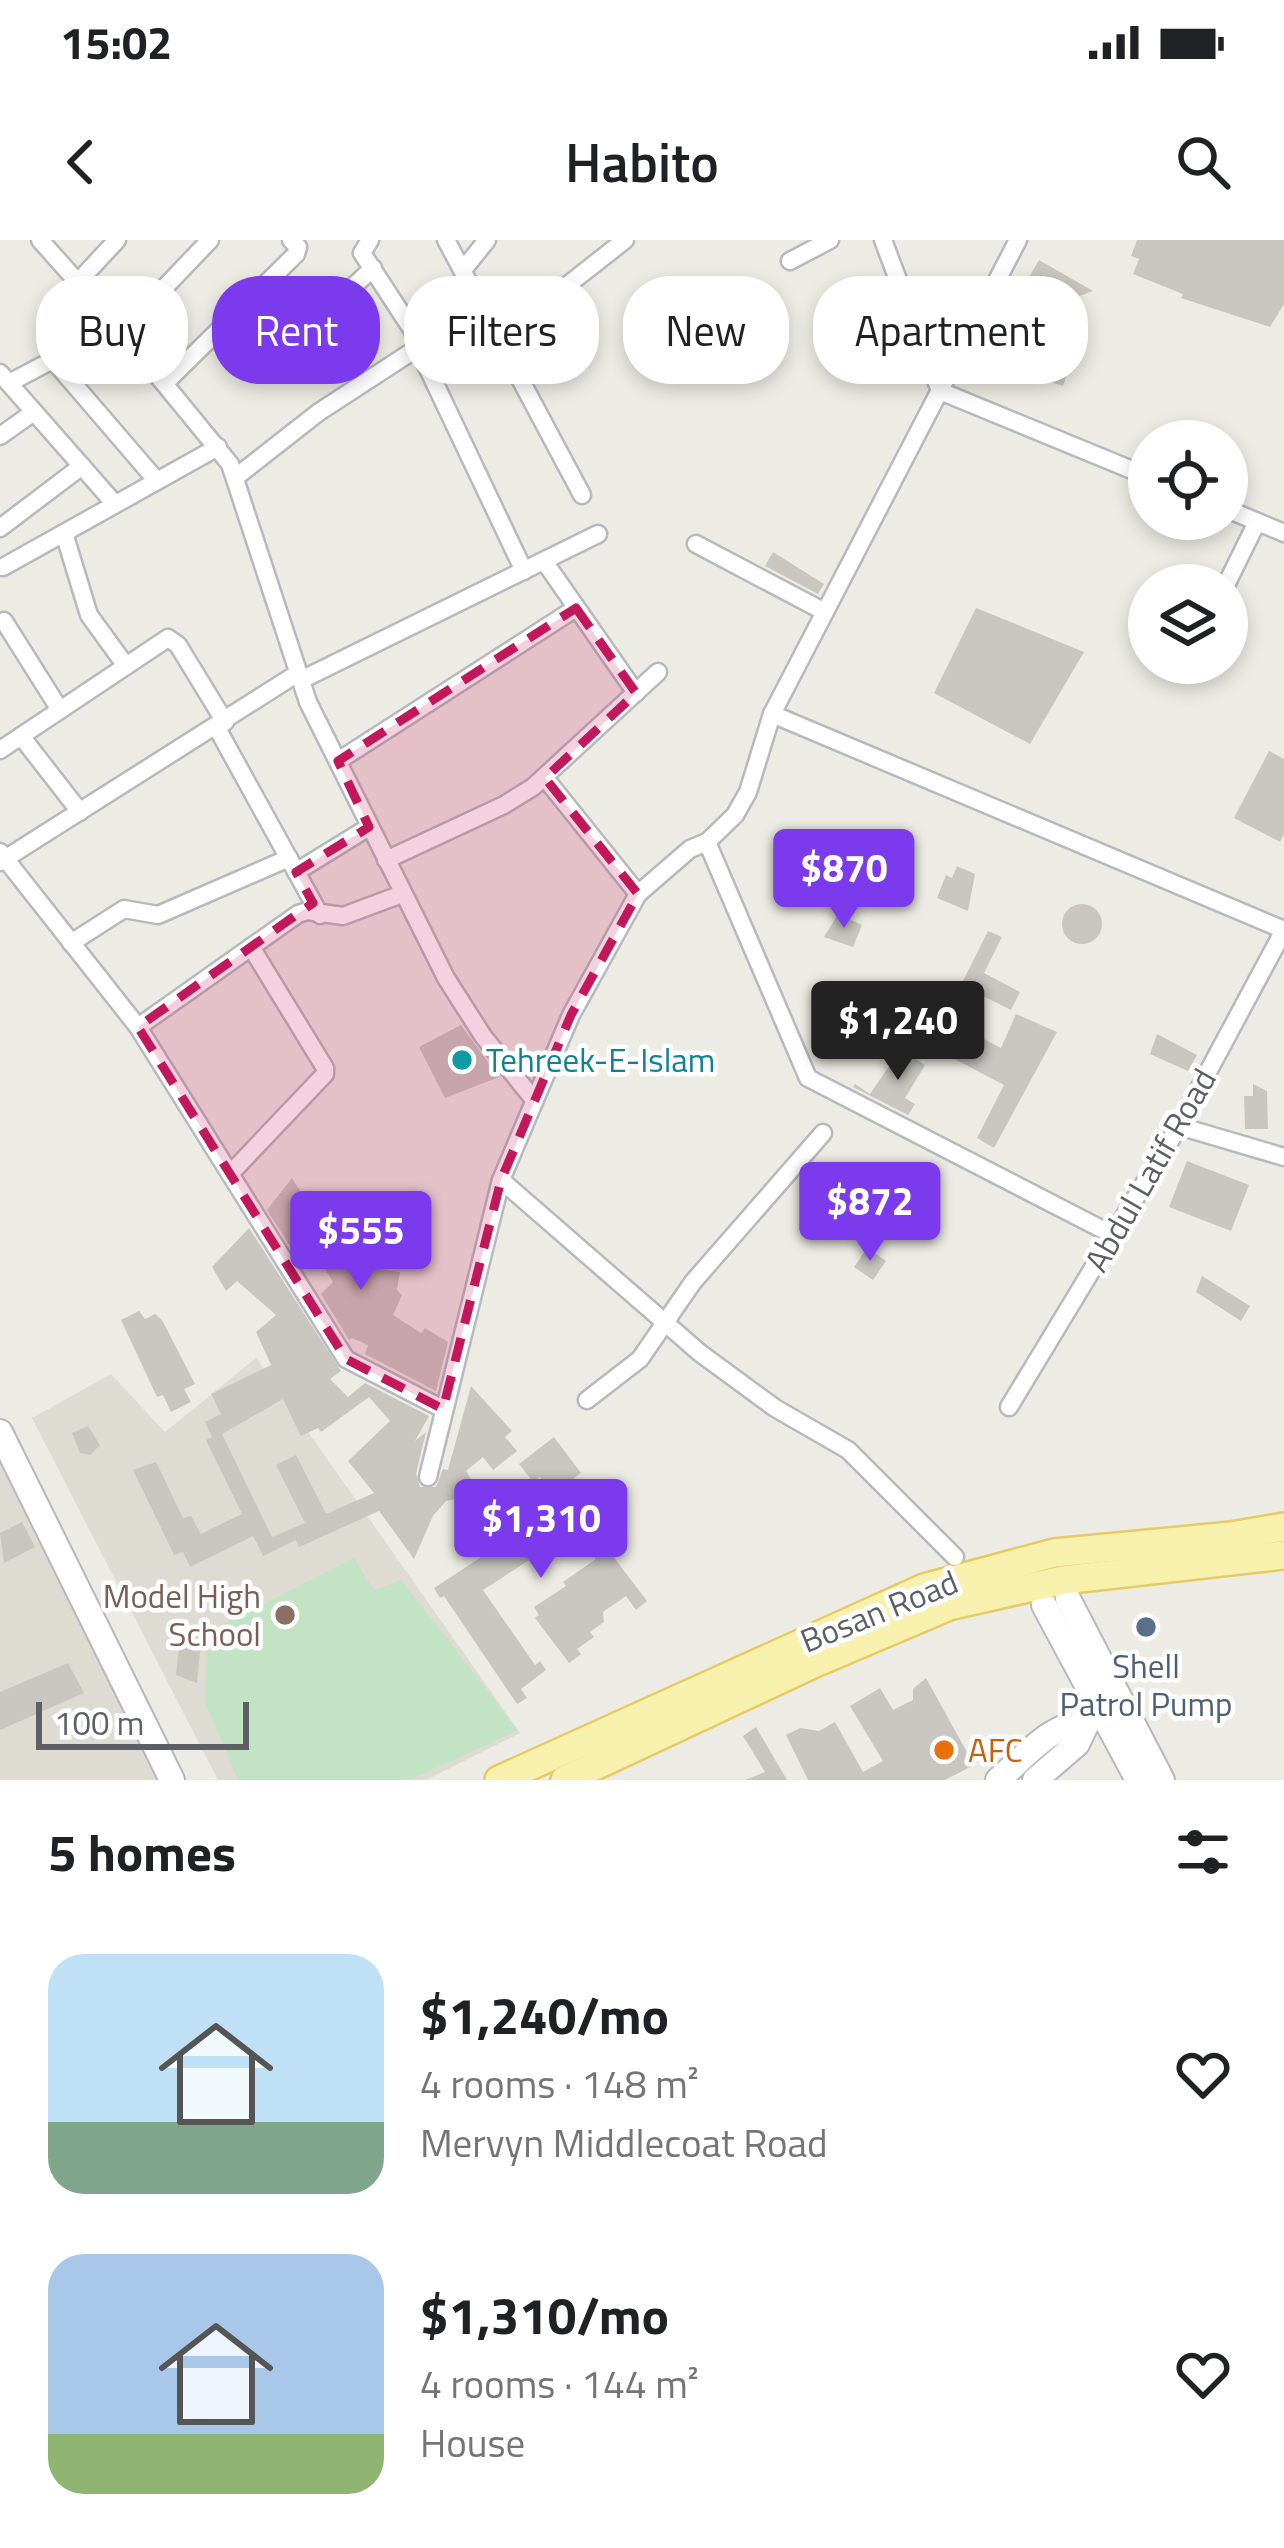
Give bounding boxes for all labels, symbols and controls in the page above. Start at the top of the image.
text: 15:02 [60,8,172,76]
text: Habito [565,121,719,203]
icon: back [48,129,114,195]
icon: search [1170,129,1236,195]
chip: Buy [36,276,188,384]
chip: Rent [212,276,380,384]
chip: Filters [404,276,599,384]
chip: New [623,276,789,384]
chip: Apartment [813,276,1088,384]
map controls [1128,420,1248,684]
button: locate [1128,420,1248,540]
button: layers [1128,564,1248,684]
pin: $870 [773,829,915,931]
text: $870 [800,838,888,897]
pin: $1,240 [800,981,996,1083]
text: $1,240 [838,990,958,1049]
place label: Tehreek-E-Islam [486,1035,715,1085]
marker: Tehreek-E-Islam [449,1047,475,1073]
street label: Abdul Latif Road [1071,1059,1229,1281]
pin: $872 [799,1162,941,1264]
text: $872 [826,1171,914,1230]
pin: $555 [290,1191,432,1293]
text: $555 [317,1200,405,1259]
pin: $1,310 [443,1479,639,1581]
text: $1,310 [481,1488,601,1547]
street label: Bosan Road [793,1557,965,1665]
place label: Model High School [103,1571,261,1659]
marker: Model High School [272,1602,298,1628]
marker: Shell Patrol Pump [1133,1614,1159,1640]
place label: Shell Patrol Pump [1060,1641,1233,1729]
scale bar [36,1696,249,1749]
text: 100 m [54,1698,144,1748]
place label: AFC [968,1725,1023,1775]
marker: AFC [931,1737,957,1763]
text: 5 homes [48,1813,236,1891]
icon: filters [1170,1819,1236,1885]
text: $1,240/mo [420,1976,669,2054]
icon: home [144,2002,288,2146]
icon: heart [1170,2041,1236,2107]
text: 4 rooms · 148 m² [420,2054,699,2113]
text: Mervyn Middlecoat Road [420,2113,828,2172]
text: $1,310/mo [420,2276,669,2354]
icon: home [144,2302,288,2446]
icon: heart [1170,2341,1236,2407]
text: 4 rooms · 144 m² [420,2354,699,2413]
text: House [420,2413,525,2472]

